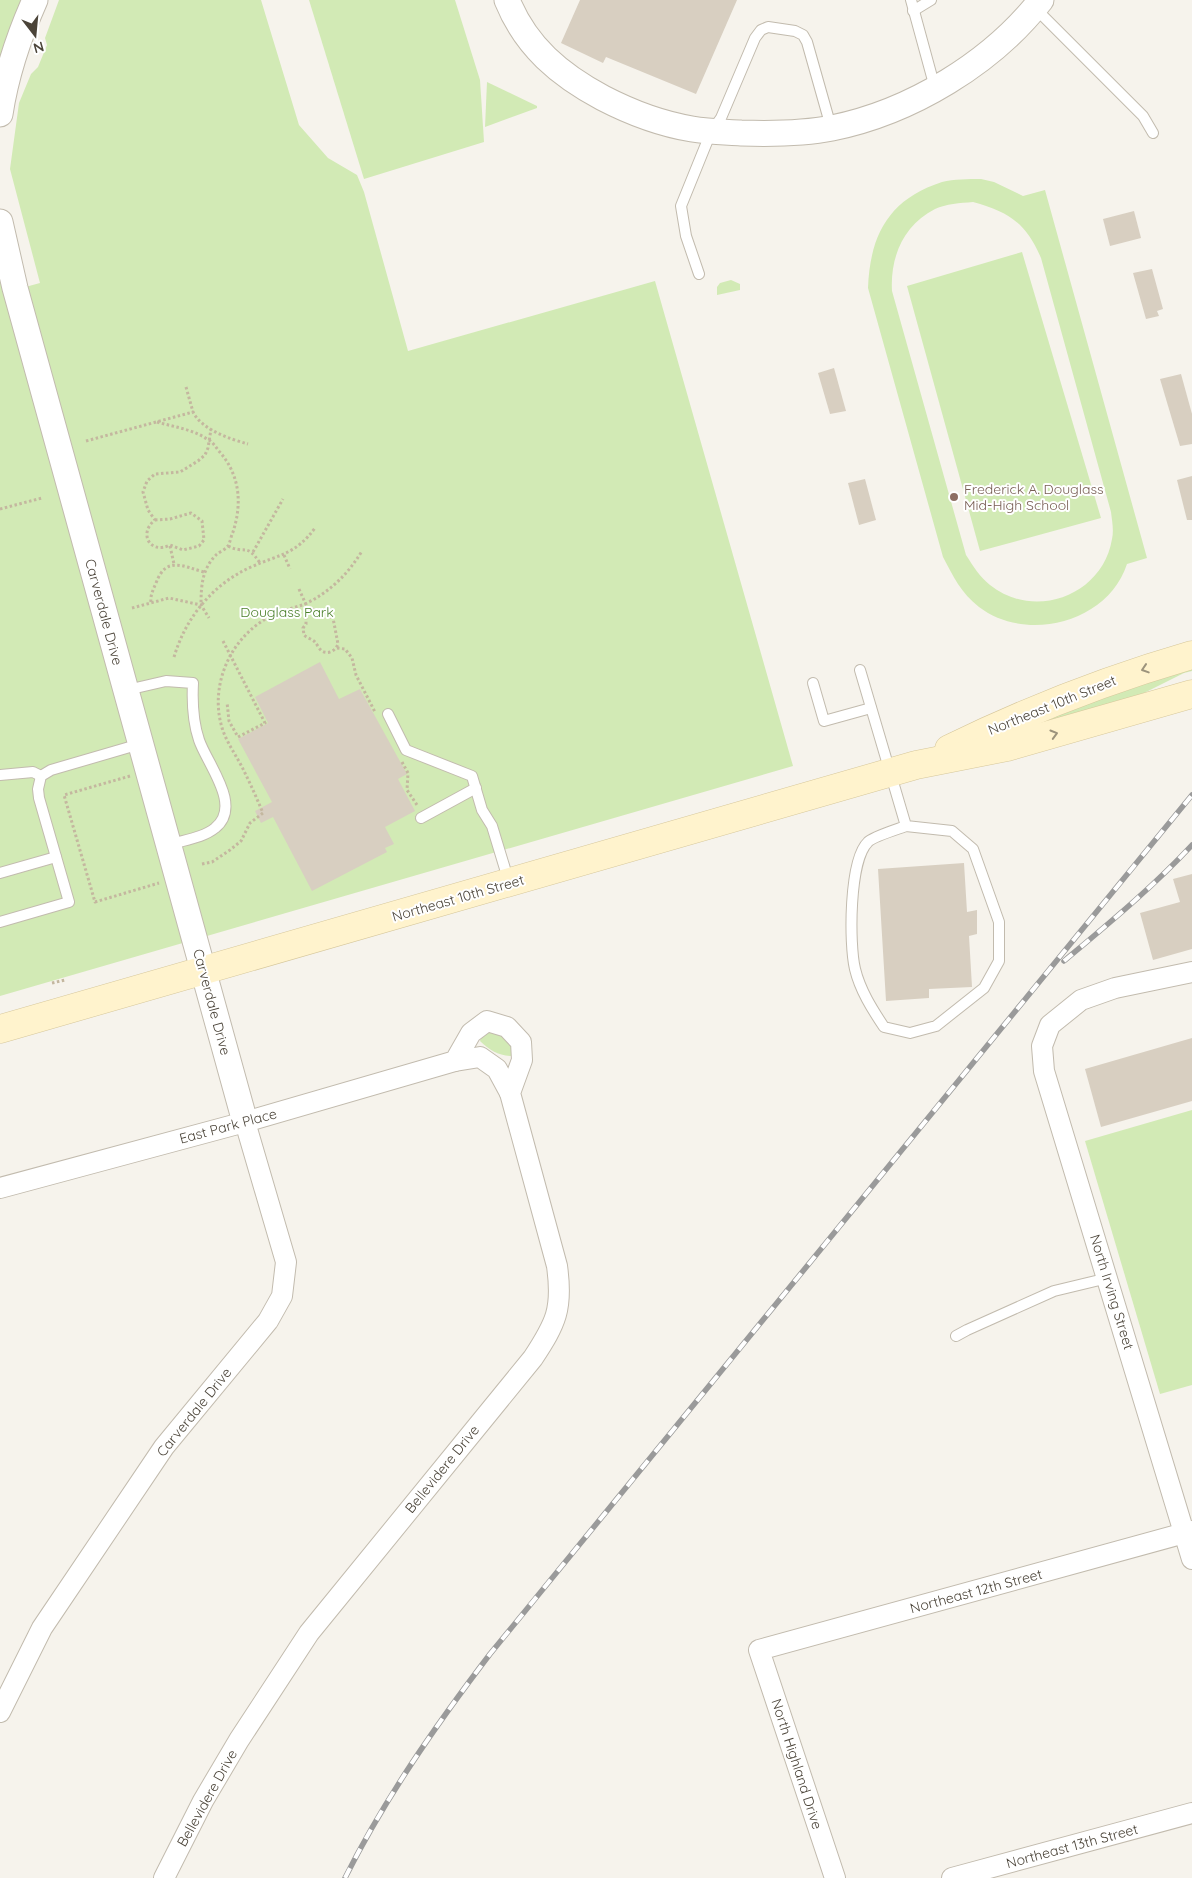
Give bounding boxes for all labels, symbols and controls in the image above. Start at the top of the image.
north arrow [10,10,60,60]
text: N [31,37,46,58]
place label: Frederick A. Douglass Mid-High School [964,480,1104,514]
marker: Frederick A. Douglass Mid-High School [948,491,960,503]
street label: Carverdale Drive [81,557,127,667]
park label: Douglass Park [240,603,334,621]
one-way arrow [1142,664,1150,674]
street label: Northeast 10th Street [985,671,1119,739]
one-way arrow [1049,729,1057,739]
street label: Northeast 10th Street [390,870,526,925]
street label: Carverdale Drive [189,947,235,1057]
street label: East Park Place [177,1104,279,1148]
street label: North Irving Street [1086,1232,1138,1352]
street label: Carverdale Drive [153,1364,236,1460]
street label: Bellevidere Drive [401,1421,483,1517]
street label: Northeast 12th Street [908,1565,1044,1617]
street label: North Highland Drive [767,1696,827,1832]
street label: Bellevidere Drive [173,1746,241,1850]
street label: Northeast 13th Street [1004,1820,1140,1872]

